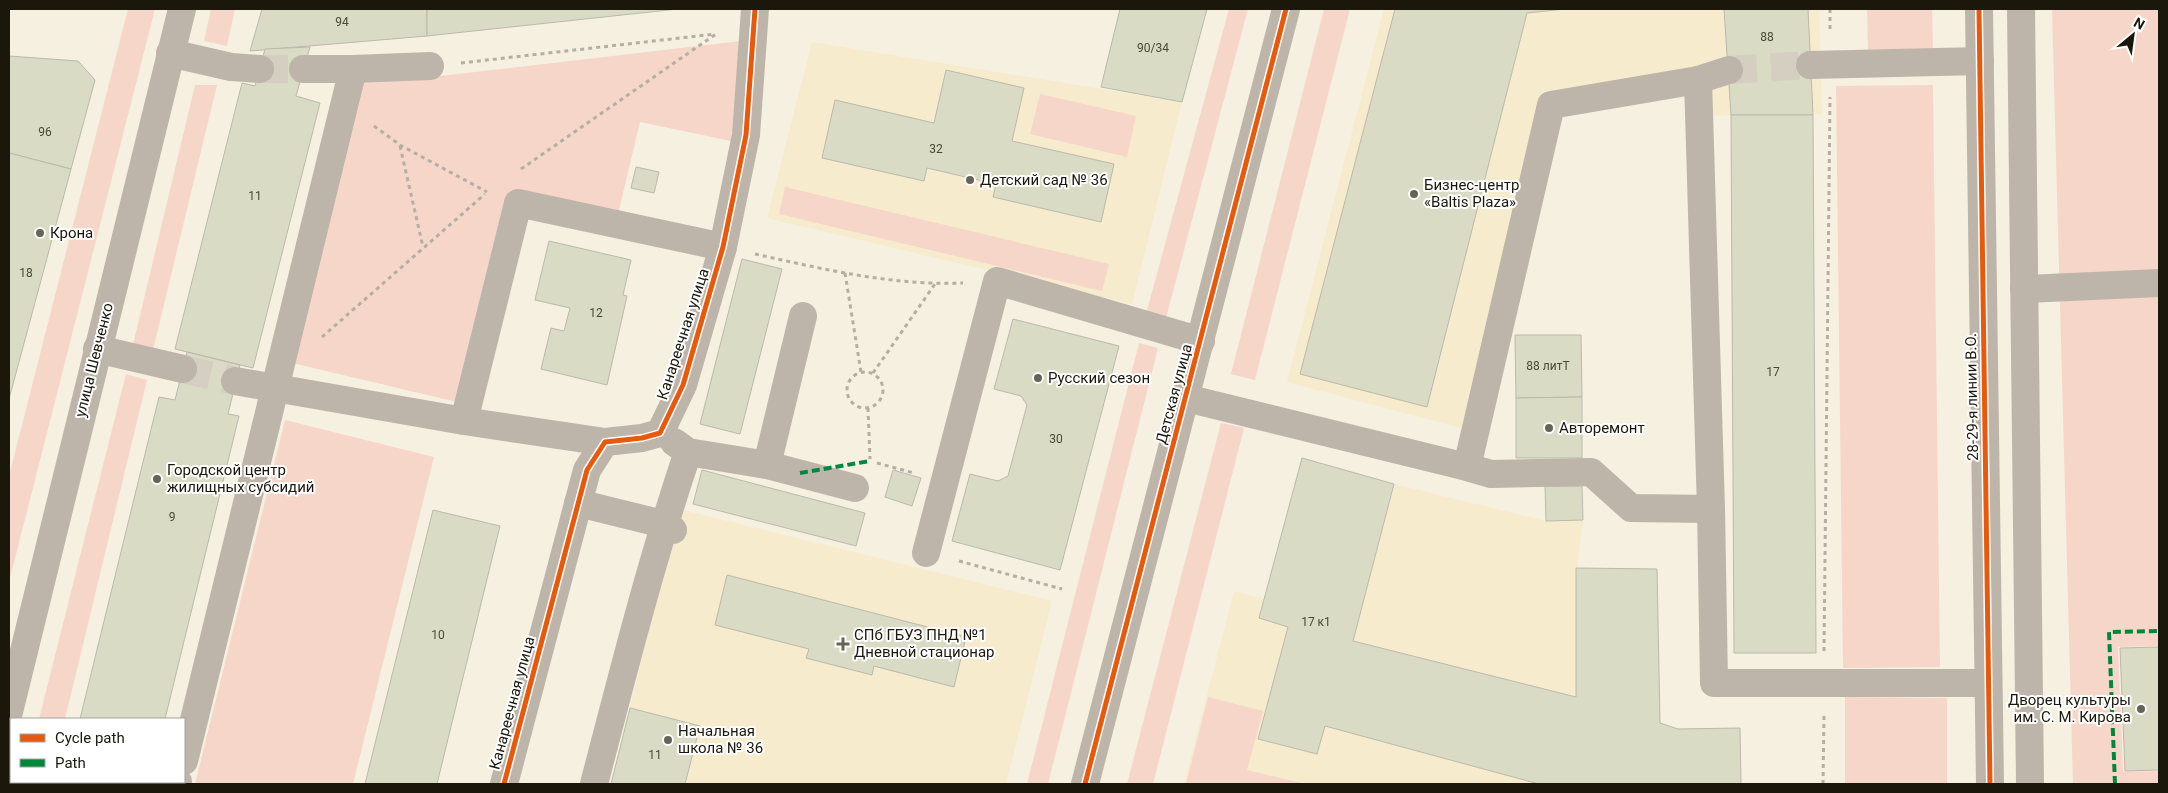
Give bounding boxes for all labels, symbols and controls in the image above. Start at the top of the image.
north arrow [2108,10,2158,60]
text: N [2131,14,2148,33]
house number: 94 [335,15,349,29]
house number: 88 [1760,30,1774,44]
house number: 90/34 [1137,41,1169,55]
house number: 96 [38,125,52,139]
house number: 32 [929,142,943,156]
place label: Детский сад № 36 [980,171,1108,189]
marker: Детский сад № 36 [964,174,976,186]
place label: Бизнес-центр «Baltis Plaza» [1424,176,1519,211]
marker: Бизнес-центр «Baltis Plaza» [1408,188,1420,200]
house number: 11 [248,189,262,203]
place label: Крона [50,224,93,242]
marker: Крона [34,227,46,239]
house number: 18 [19,266,33,280]
street label: Канареечная улица [653,266,713,402]
street label: улица Шевченко [71,301,117,419]
house number: 12 [589,306,603,320]
street label: 28-29-я линии В.О. [1962,333,1982,461]
street label: Детская улица [1152,342,1196,446]
house number: 88 литТ [1526,359,1570,373]
house number: 17 [1766,365,1780,379]
place label: Русский сезон [1048,369,1150,387]
marker: Русский сезон [1032,372,1044,384]
place label: Авторемонт [1559,419,1645,437]
marker: Авторемонт [1543,422,1555,434]
house number: 30 [1049,432,1063,446]
place label: Городской центр жилищных субсидий [167,461,314,496]
marker: Городской центр жилищных субсидий [151,473,163,485]
house number: 9 [169,510,175,524]
house number: 17 к1 [1301,615,1331,629]
place label: СПб ГБУЗ ПНД №1 Дневной стационар [854,626,995,661]
house number: 10 [431,628,445,642]
street label: Канареечная улица [486,634,538,772]
marker: СПб ГБУЗ ПНД №1 Дневной стационар [836,637,850,651]
place label: Дворец культуры им. С. М. Кирова [2008,691,2131,726]
marker: Дворец культуры им. С. М. Кирова [2135,703,2147,715]
legend [10,718,185,783]
place label: Начальная школа № 36 [678,722,763,757]
text: Cycle path [55,729,125,747]
marker: Начальная школа № 36 [662,734,674,746]
house number: 11 [648,748,662,762]
text: Path [55,754,86,772]

